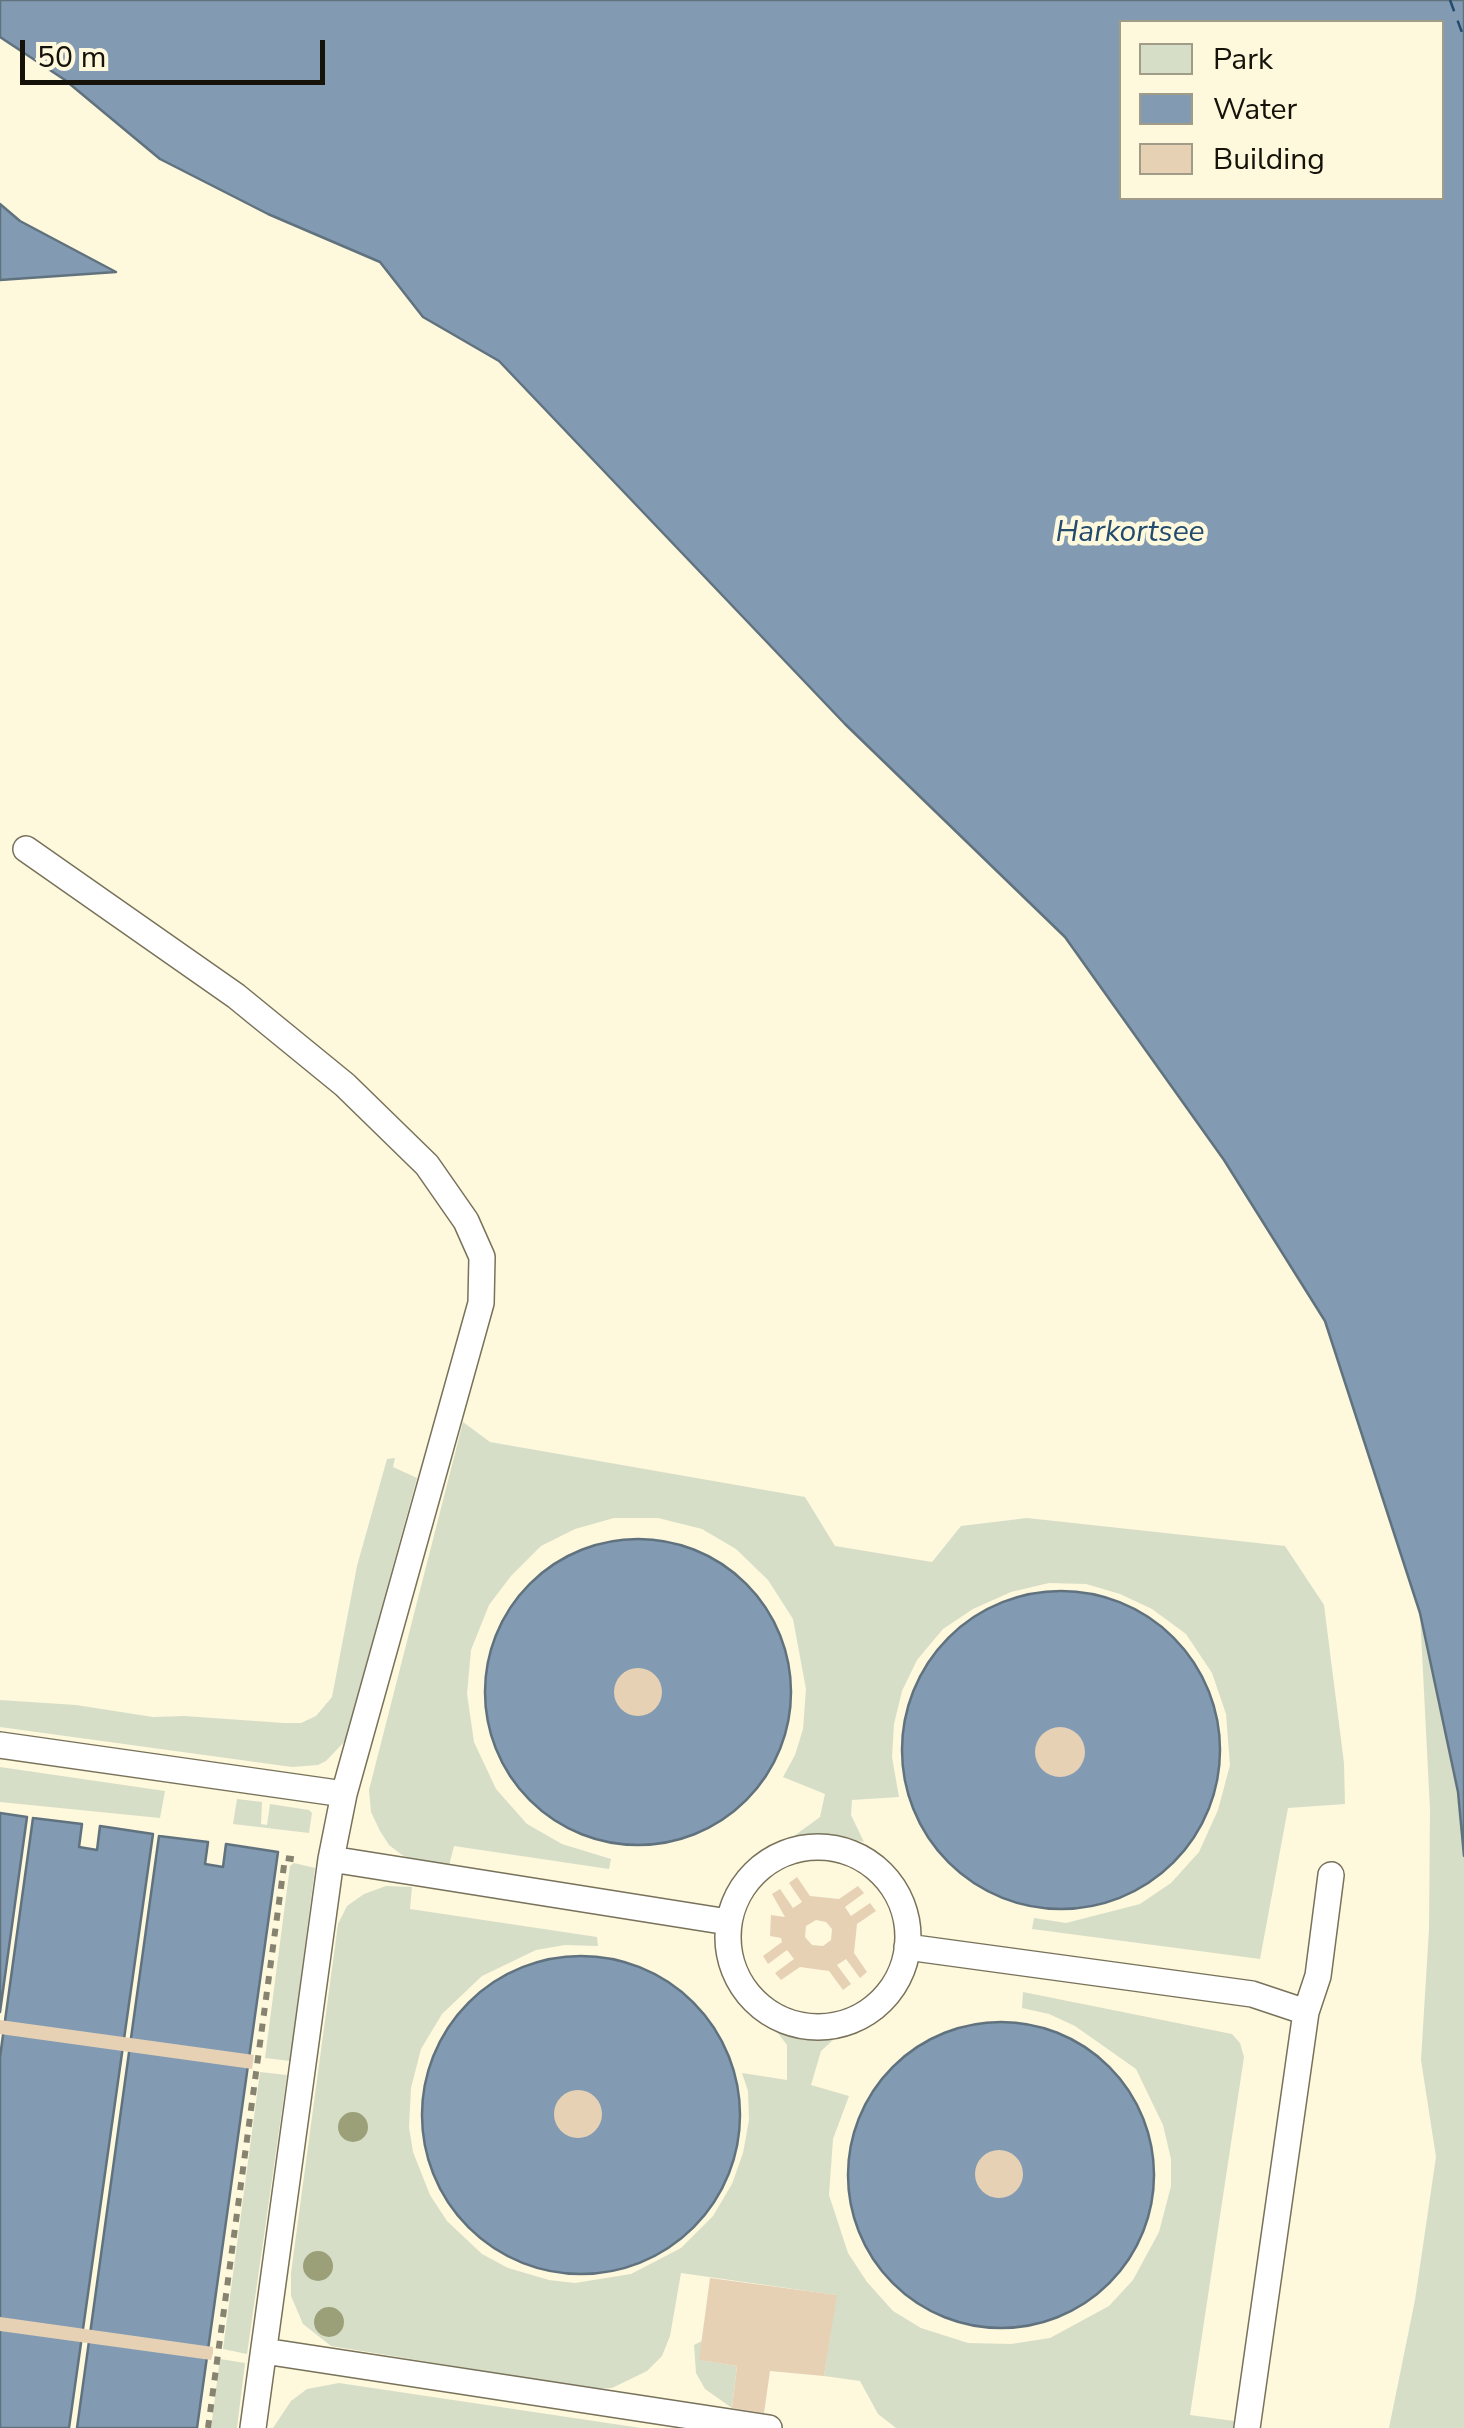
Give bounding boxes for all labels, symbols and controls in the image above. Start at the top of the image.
scale bar [25,20,330,82]
legend [1119,20,1444,200]
text: 50 m [37,37,106,78]
text: Park [1213,39,1273,80]
text: Water [1213,89,1297,130]
text: Building [1213,139,1325,180]
water label: Harkortsee [1055,516,1205,552]

